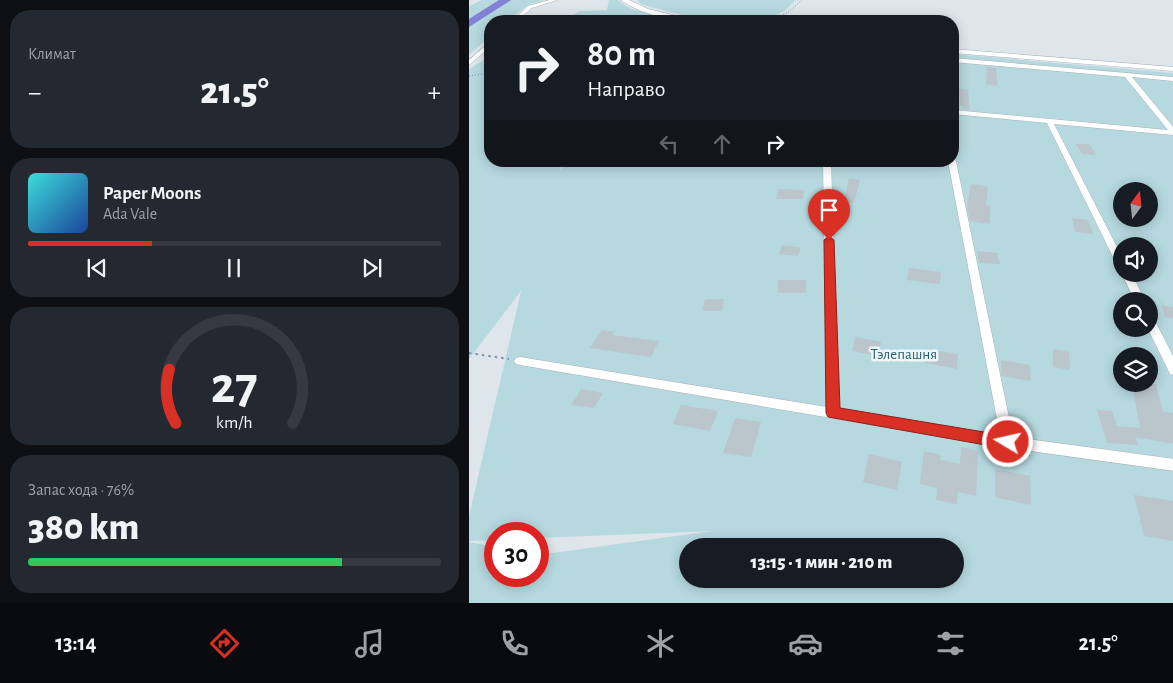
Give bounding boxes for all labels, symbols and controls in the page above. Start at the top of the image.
icon: right [504,35,569,100]
text: 80 m [587,37,656,72]
text: Климат [28,46,76,62]
text: 21.5° [200,73,269,111]
text: Направо [587,78,665,100]
text: − [28,79,41,107]
text: + [428,79,441,107]
icon: left [655,130,683,158]
icon: ahead [708,130,736,158]
icon: right [761,130,789,158]
north arrow [1113,182,1158,228]
map controls [1113,182,1158,392]
text: Paper Moons [103,184,201,203]
pin [808,189,850,240]
icon: arrive [815,196,843,224]
text: Ada Vale [103,206,157,222]
button: sound [1113,237,1158,282]
icon: previous [83,254,111,282]
icon: pause [220,254,248,282]
icon: next [358,254,386,282]
button: search [1113,292,1158,337]
park label: Тэлепашня [871,347,937,362]
button: layers [1113,347,1158,392]
text: 27 [211,360,258,412]
text: km/h [216,414,253,432]
position arrow [981,415,1033,467]
text: Запас хода · 76% [28,482,134,498]
text: 380 km [28,509,139,547]
speed limit sign: 30 [484,522,549,587]
text: 13:15 · 1 мин · 210 m [751,553,892,572]
icon: directions [207,626,242,661]
icon: music [352,626,387,661]
icon: phone [497,626,532,661]
icon: climate [643,626,678,661]
icon: car [788,626,823,661]
icon: filters [933,626,968,661]
text: 13:14 [55,632,97,654]
text: 21.5° [1079,632,1118,654]

